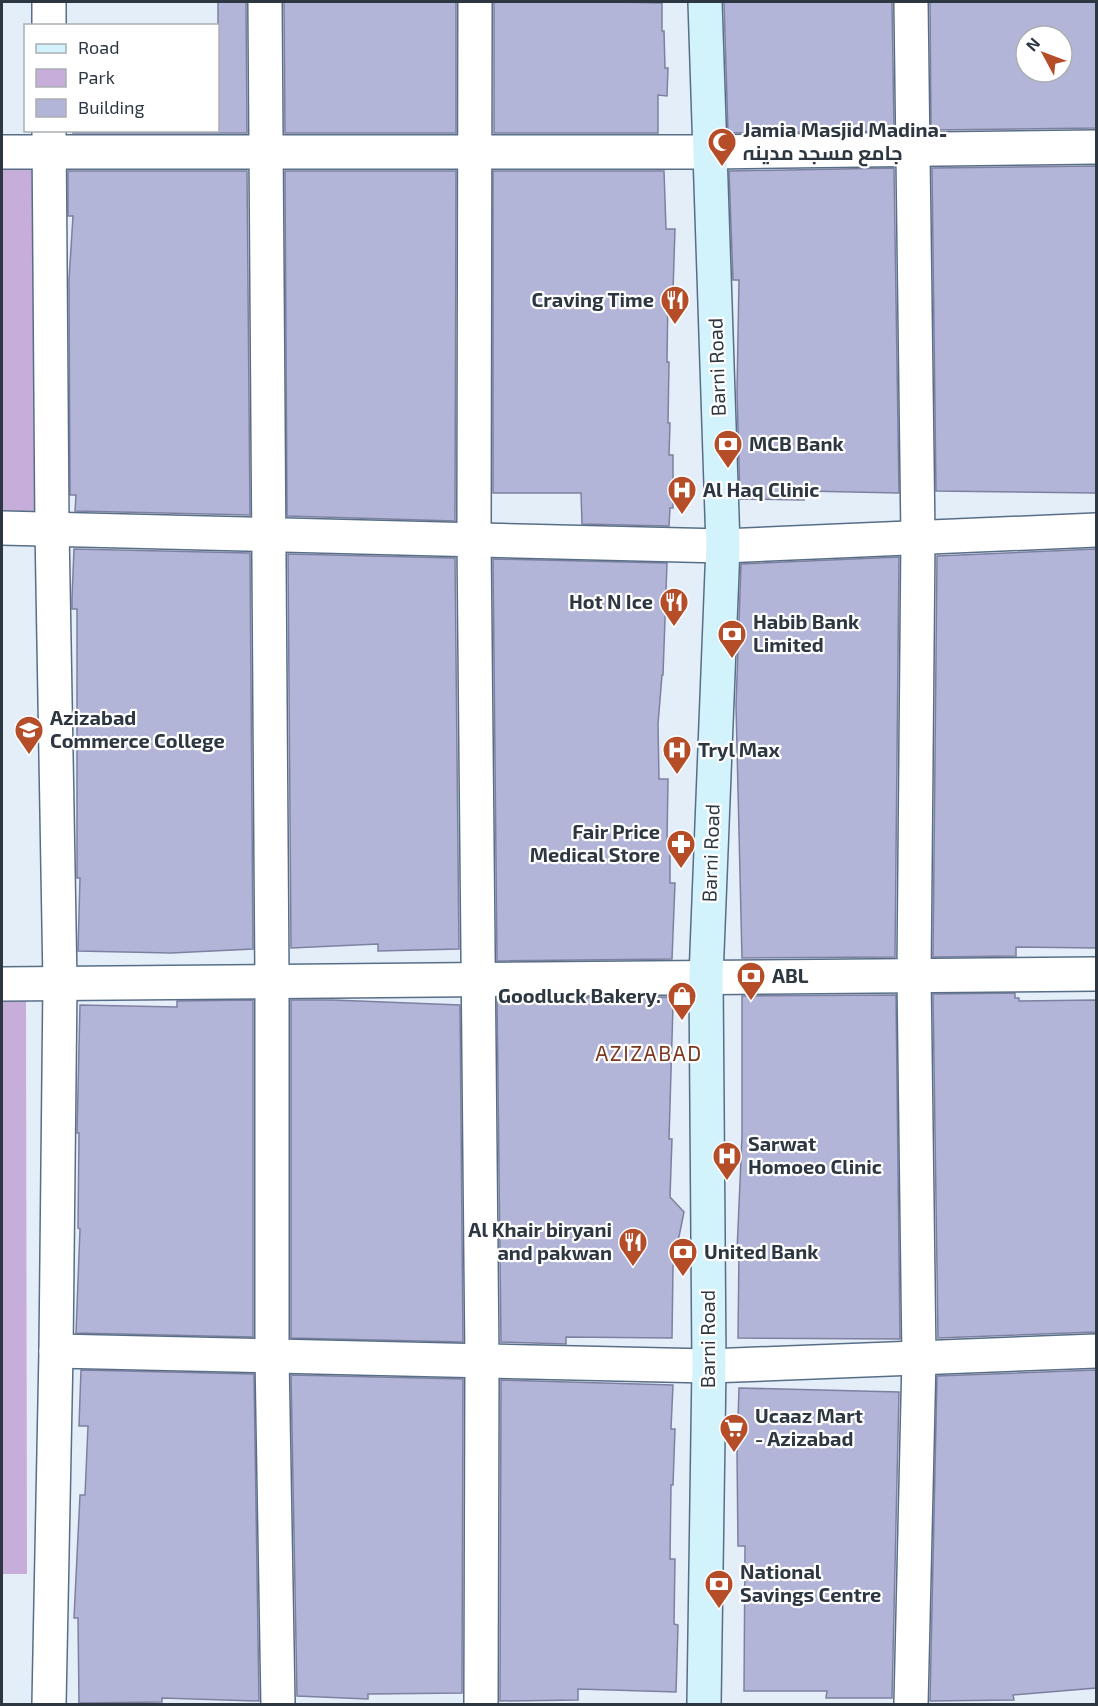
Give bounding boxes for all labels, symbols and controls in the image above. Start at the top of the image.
legend [24,24,219,132]
north arrow [1014,24,1074,84]
text: N [1021,33,1043,54]
text: Road [78,36,119,58]
text: Park [78,66,115,88]
text: Building [78,96,145,118]
place label: Jamia Masjid Madina۔ جامع مسجد مدینہ [743,117,947,167]
mosque icon: Jamia Masjid Madina۔ جامع مسجد مدینہ [706,126,738,168]
restaurant icon: Craving Time [659,284,691,326]
place label: Craving Time [532,287,654,311]
street label: Barni Road [702,317,730,417]
bank icon: MCB Bank [712,428,744,470]
place label: MCB Bank [749,431,844,455]
hospital icon: Al Haq Clinic [666,474,698,516]
place label: Al Haq Clinic [703,477,819,501]
restaurant icon: Hot N Ice [658,586,690,628]
place label: Hot N Ice [569,589,653,613]
place label: Habib Bank Limited [753,609,860,656]
bank icon: Habib Bank Limited [716,618,748,660]
place label: Azizabad Commerce College [50,705,225,752]
school or university icon: Azizabad Commerce College [13,714,45,756]
hospital icon: Tryl Max [661,734,693,776]
place label: Tryl Max [698,737,781,762]
street label: Barni Road [696,803,724,903]
place label: Fair Price Medical Store [530,819,660,866]
pharmacy icon: Fair Price Medical Store [665,828,697,870]
bank icon: ABL [735,960,767,1002]
place label: ABL [772,963,809,987]
shop icon: Goodluck Bakery. [666,980,698,1022]
place label: Goodluck Bakery. [498,983,661,1008]
district label: AZIZABAD [595,1040,703,1065]
place label: Sarwat Homoeo Clinic [748,1131,882,1178]
hospital icon: Sarwat Homoeo Clinic [711,1140,743,1182]
place label: Al Khair biryani and pakwan [468,1217,612,1264]
restaurant icon: Al Khair biryani and pakwan [617,1226,649,1268]
bank icon: United Bank [667,1236,699,1278]
place label: United Bank [704,1239,819,1263]
street label: Barni Road [695,1290,719,1388]
place label: Ucaaz Mart - Azizabad [755,1403,863,1450]
supermarket icon: Ucaaz Mart - Azizabad [718,1412,750,1454]
place label: National Savings Centre [740,1559,881,1606]
bank icon: National Savings Centre [703,1568,735,1610]

